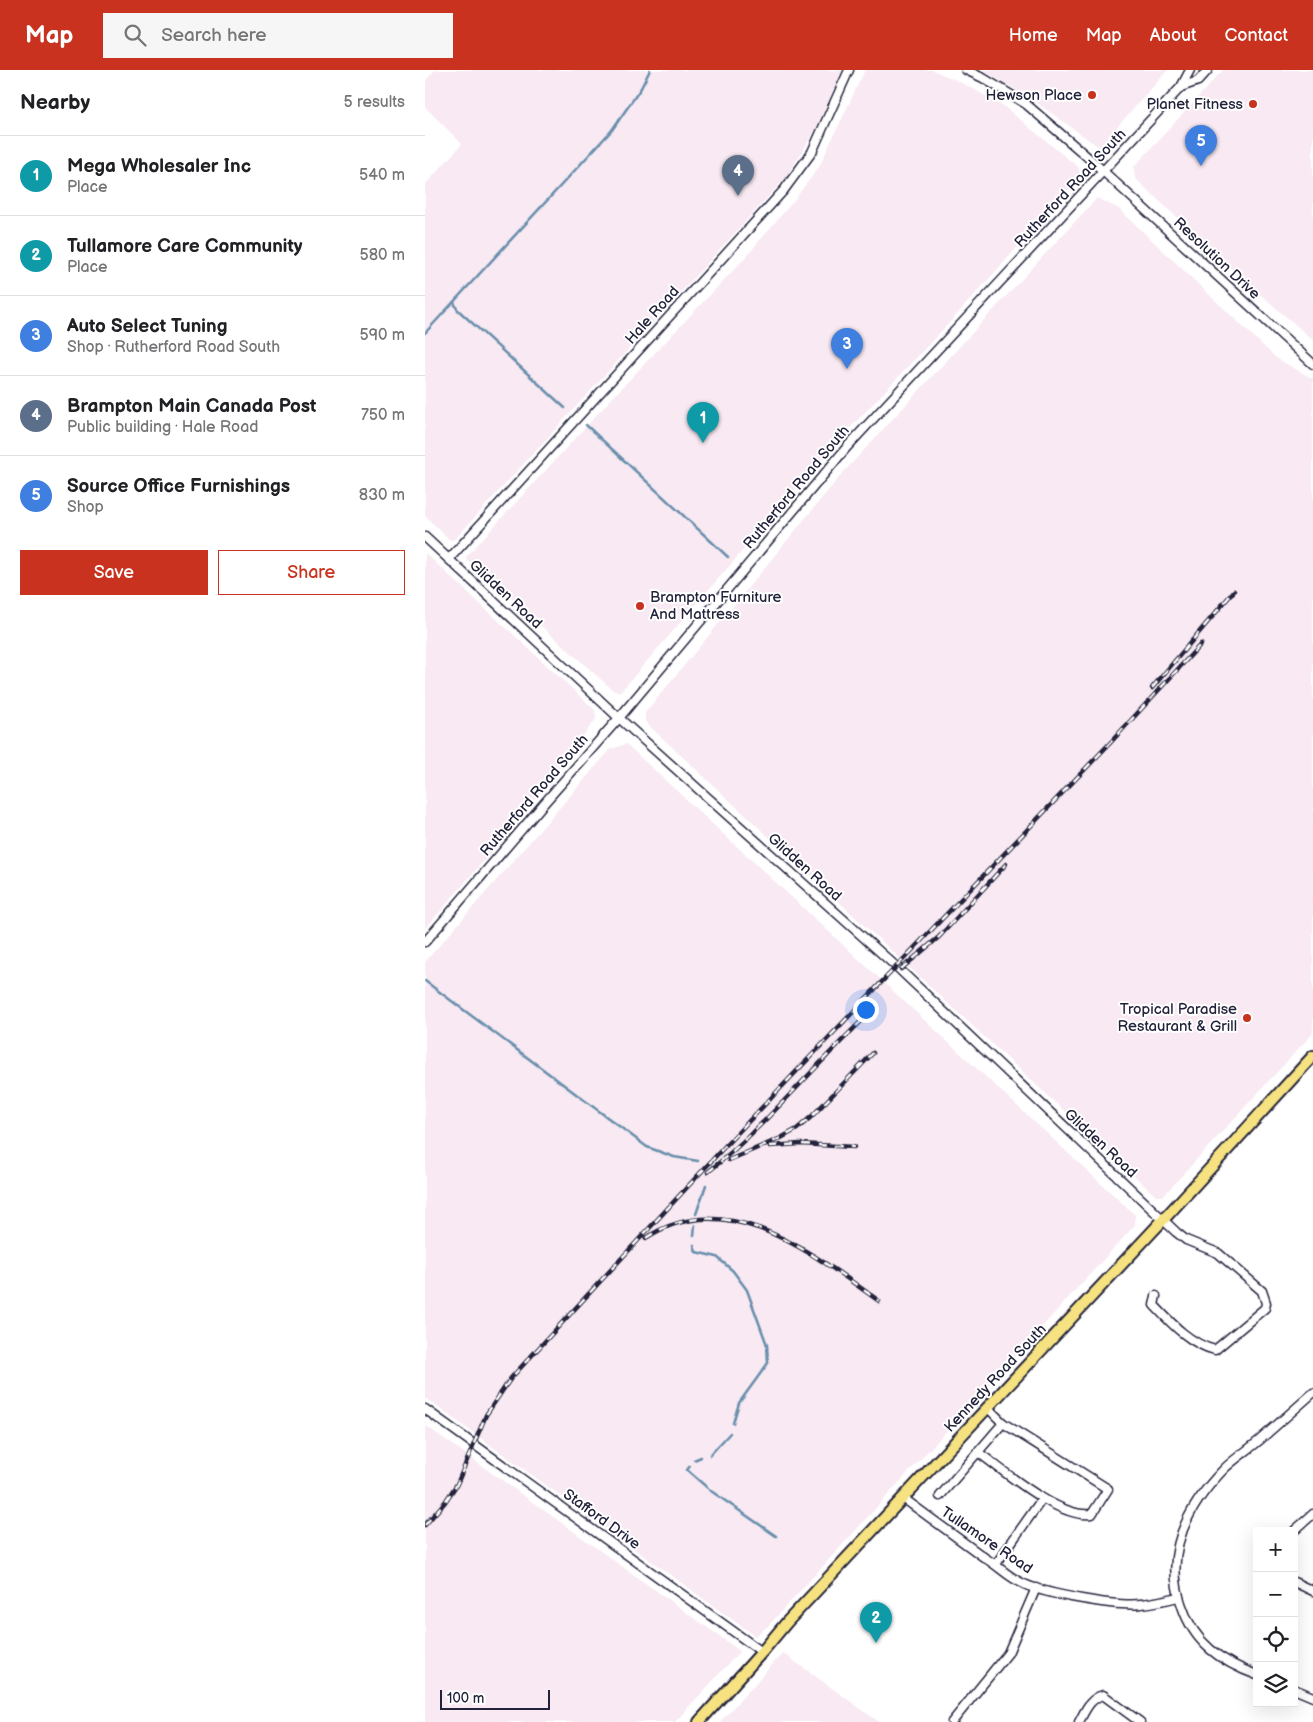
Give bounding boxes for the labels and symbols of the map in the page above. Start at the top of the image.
place label: Hewson Place [986,86,1082,105]
marker: Hewson Place [1086,89,1098,101]
place label: Planet Fitness [1147,95,1244,114]
marker: Planet Fitness [1247,98,1259,110]
street label: Rutherford Road South [1010,125,1130,252]
pin: 5 [1185,125,1217,166]
pin: 4 [722,155,754,196]
street label: Resolution Drive [1169,213,1264,303]
street label: Hale Road [621,282,683,348]
pin: 3 [831,328,863,369]
pin: 1 [687,402,719,443]
street label: Rutherford Road South [739,422,854,553]
street label: Glidden Road [465,556,546,633]
place label: Brampton Furniture And Mattress [650,588,782,624]
marker: Brampton Furniture And Mattress [634,600,646,612]
street label: Rutherford Road South [476,730,592,860]
street label: Glidden Road [764,829,846,906]
your location [853,997,879,1023]
place label: Tropical Paradise Restaurant & Grill [1117,1000,1237,1036]
marker: Tropical Paradise Restaurant & Grill [1241,1012,1253,1024]
street label: Glidden Road [1060,1105,1141,1182]
street label: Kennedy Road South [940,1320,1051,1437]
street label: Stafford Drive [559,1485,644,1554]
street label: Tullamore Road [937,1503,1036,1578]
pin: 2 [860,1602,892,1643]
scale bar [440,1687,550,1710]

